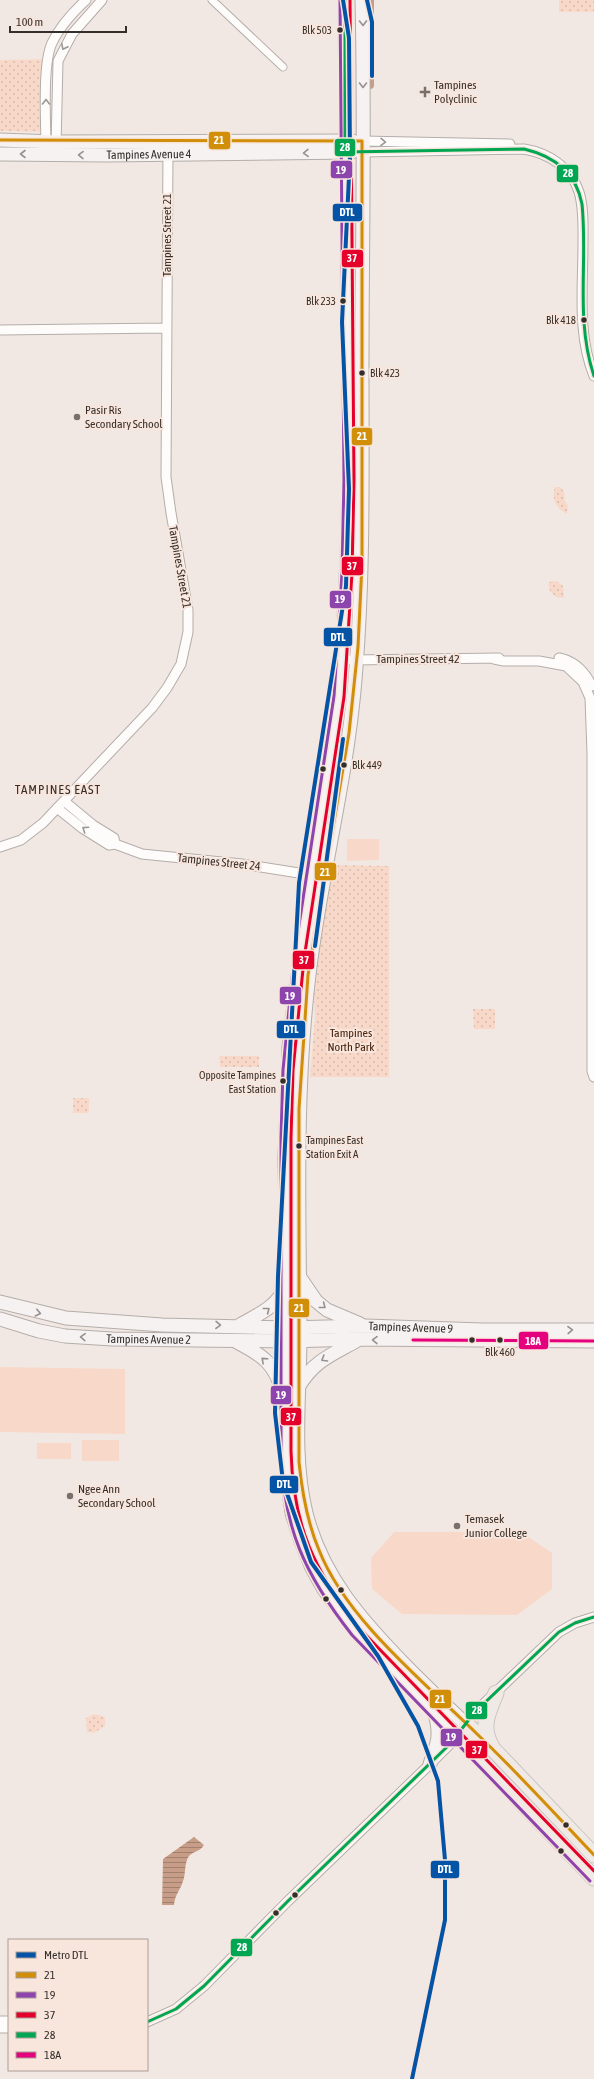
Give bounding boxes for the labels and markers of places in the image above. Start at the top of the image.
place label: Blk 503 [302,24,332,36]
marker: Blk 503 [335,25,345,35]
place label: Tampines Polyclinic [434,78,477,106]
marker: Tampines Polyclinic [419,86,431,98]
place label: Blk 233 [306,295,336,307]
marker: Blk 233 [338,296,348,306]
place label: Blk 418 [546,314,576,326]
marker: Blk 418 [579,315,589,325]
place label: Blk 423 [370,367,400,379]
marker: Blk 423 [357,368,367,378]
place label: Pasir Ris Secondary School [85,403,163,431]
marker: Pasir Ris Secondary School [72,412,82,422]
place label: Blk 449 [352,759,382,771]
marker: Blk 449 [339,760,349,770]
unlabelled marker [318,764,328,774]
place label: Opposite Tampines East Station [199,1069,276,1095]
marker: Opposite Tampines East Station [278,1076,288,1086]
place label: Tampines East Station Exit A [306,1134,363,1160]
marker: Tampines East Station Exit A [294,1141,304,1151]
unlabelled marker [467,1335,477,1345]
marker: Blk 460 [495,1335,505,1345]
place label: Blk 460 [485,1346,515,1358]
place label: Ngee Ann Secondary School [78,1482,156,1510]
marker: Ngee Ann Secondary School [65,1491,75,1501]
place label: Temasek Junior College [465,1512,527,1540]
marker: Temasek Junior College [452,1521,462,1531]
unlabelled marker [336,1585,346,1595]
unlabelled marker [321,1594,331,1604]
unlabelled marker [561,1820,571,1830]
unlabelled marker [556,1846,566,1856]
unlabelled marker [290,1890,300,1900]
unlabelled marker [271,1908,281,1918]

